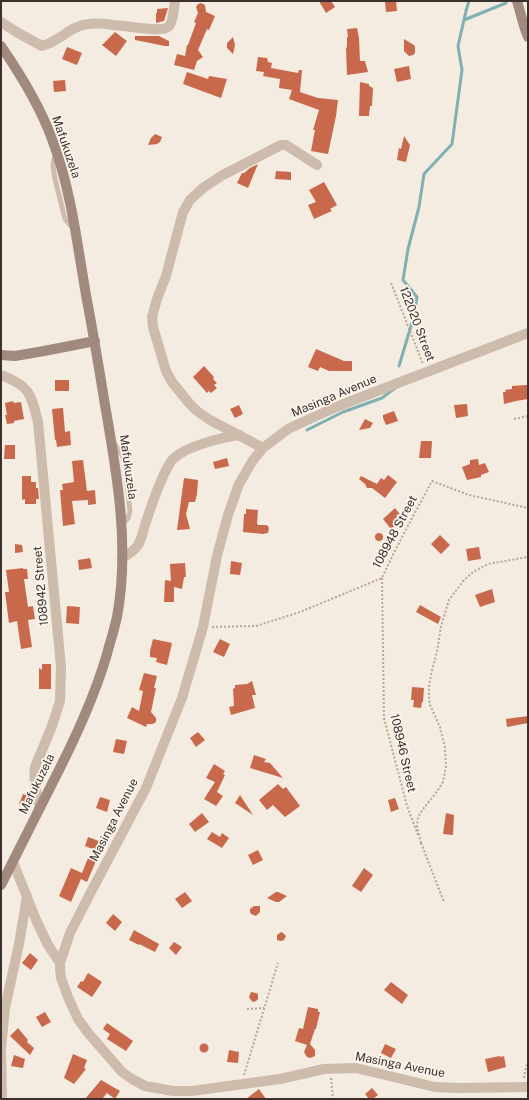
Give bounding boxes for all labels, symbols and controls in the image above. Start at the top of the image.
street label: Mafukuzela [49,114,83,180]
street label: 122020 Street [396,285,438,363]
street label: Masinga Avenue [289,372,379,420]
street label: Mafukuzela [116,434,140,500]
street label: 108948 Street [370,493,420,571]
street label: 108942 Street [30,546,52,626]
street label: 108946 Street [387,712,419,794]
street label: Mafukuzela [16,752,58,816]
street label: Masinga Avenue [87,776,141,864]
street label: Masinga Avenue [354,1049,446,1081]

